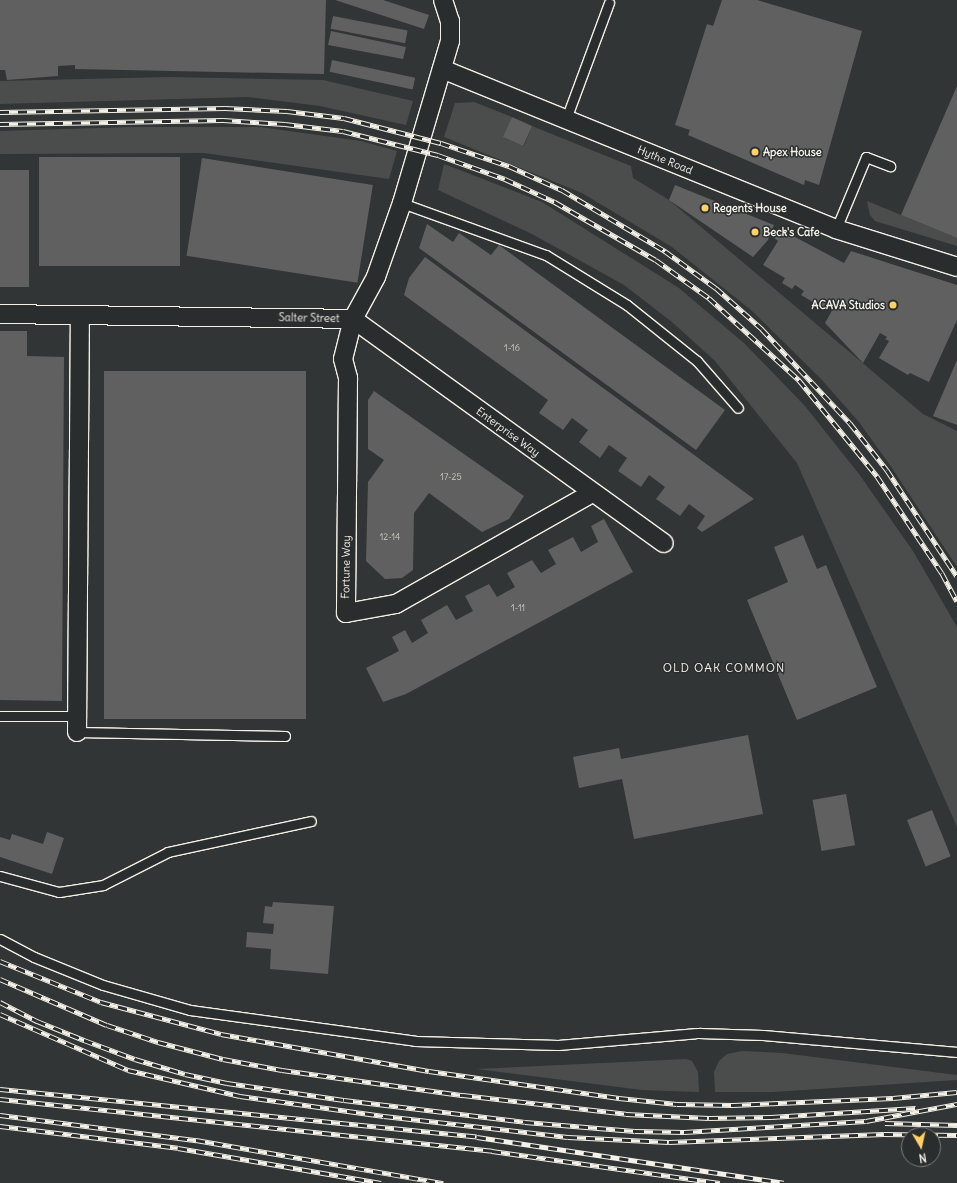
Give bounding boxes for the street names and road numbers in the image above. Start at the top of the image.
street label: Hythe Road [635,143,695,177]
street label: Salter Street [278,311,340,325]
street label: Enterprise Way [474,404,542,460]
street label: Fortune Way [339,535,353,599]

